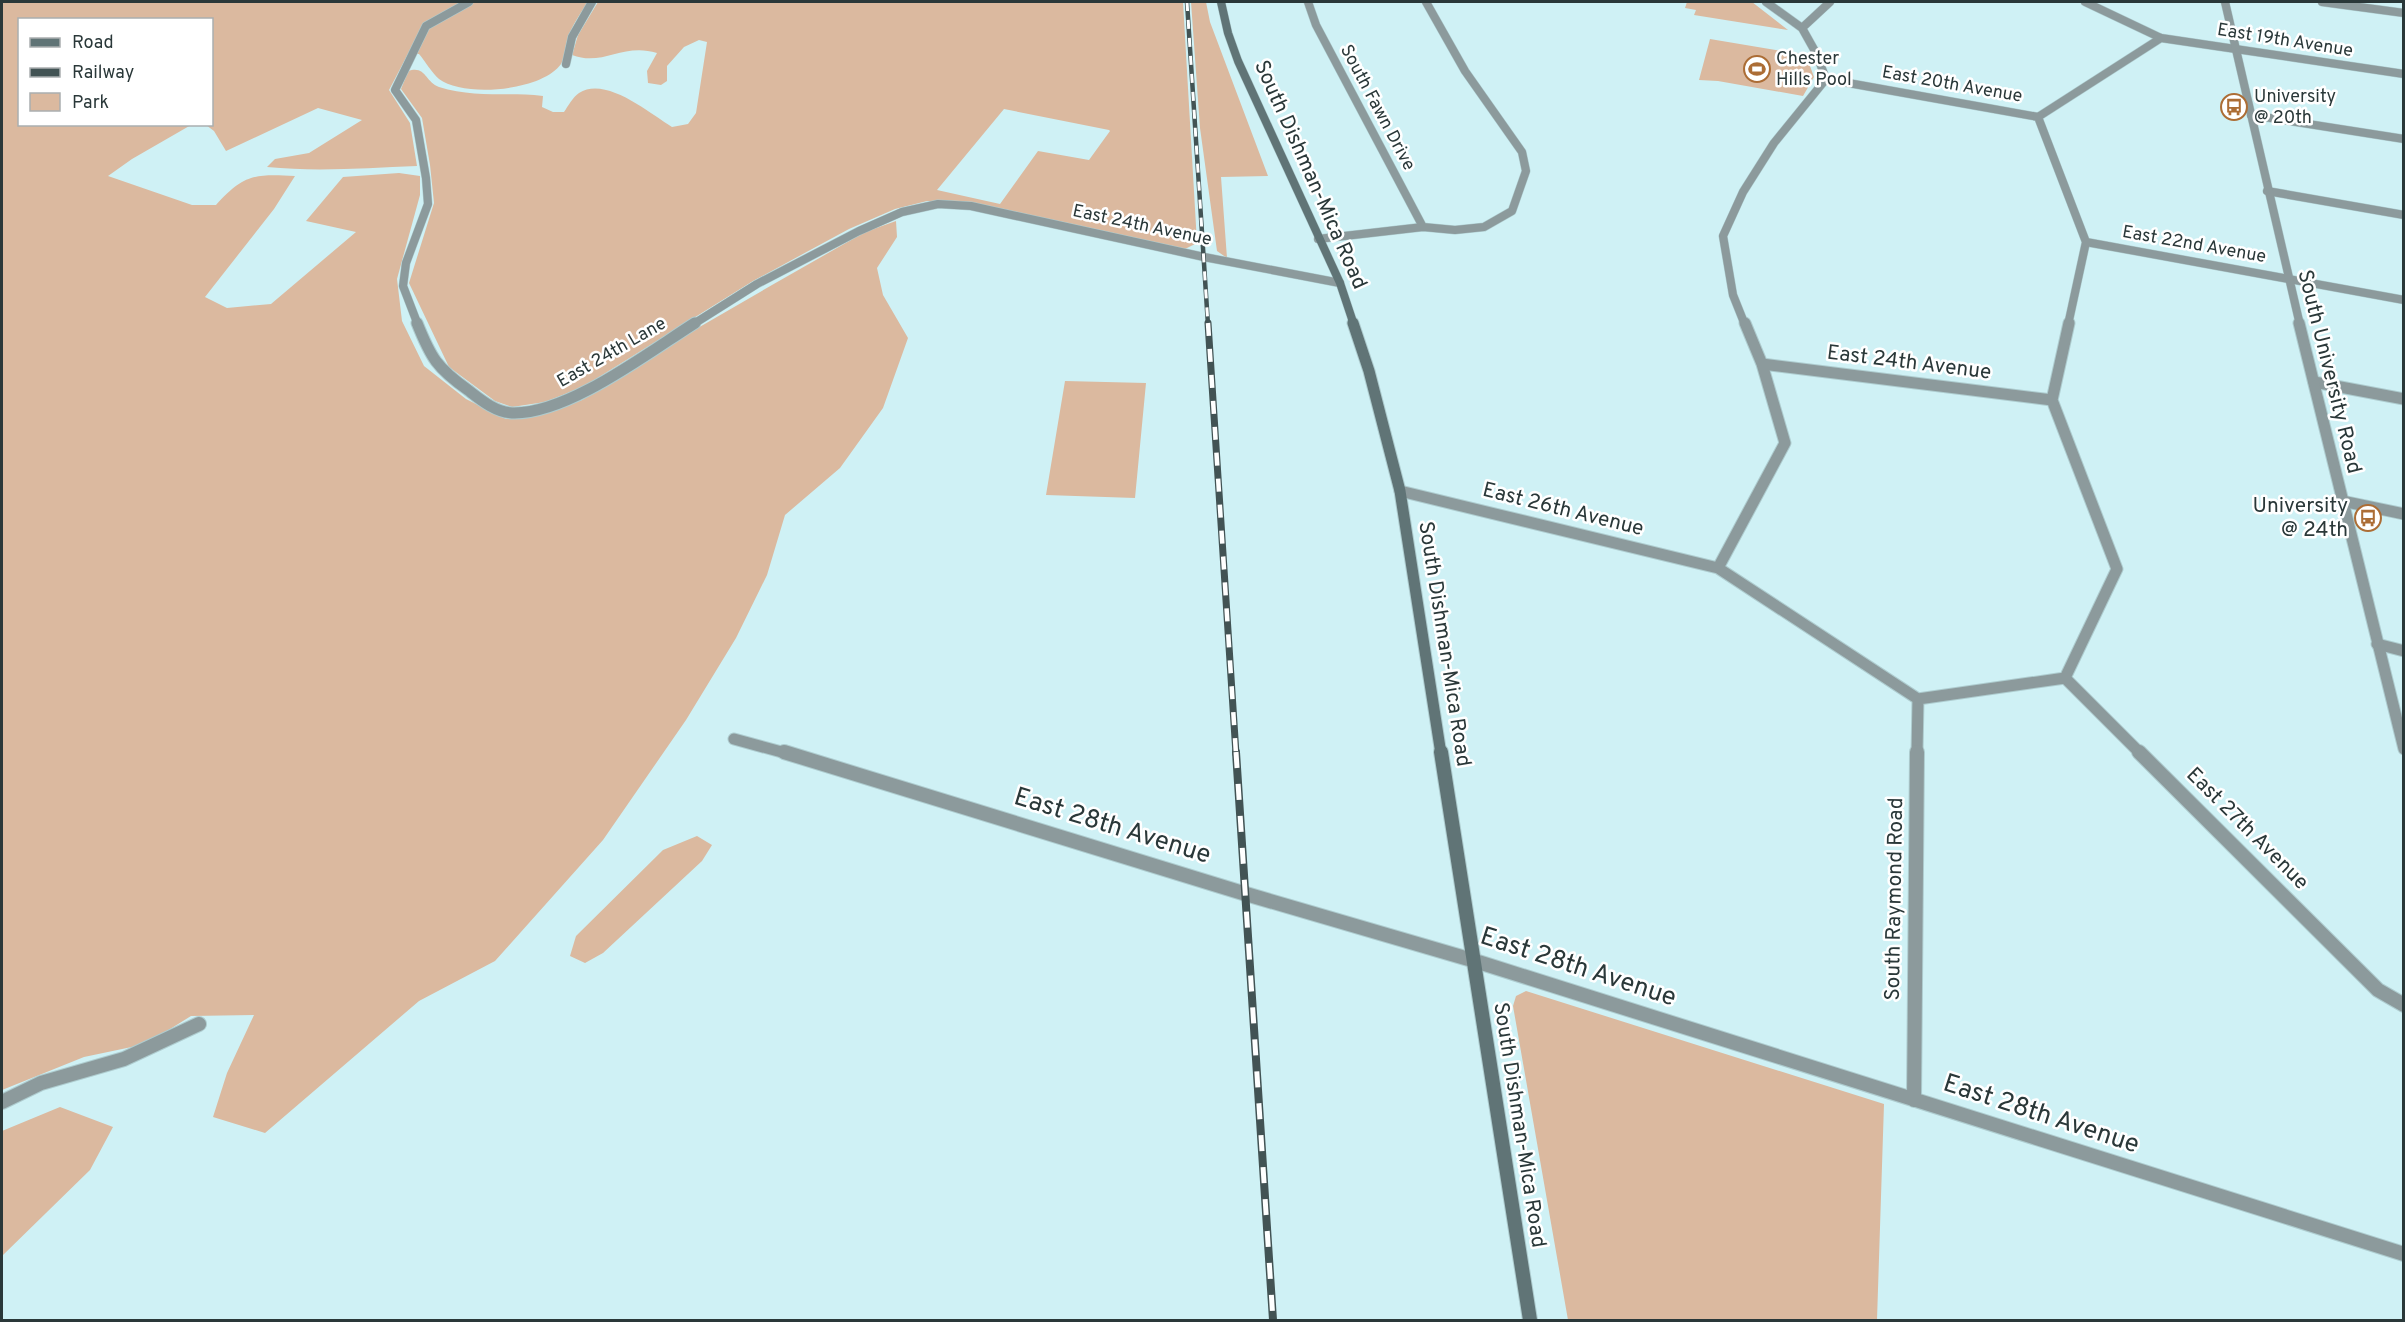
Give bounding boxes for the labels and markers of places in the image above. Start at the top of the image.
place label: Chester Hills Pool [1776,48,1852,92]
sports icon: Chester Hills Pool [1742,54,1772,84]
place label: University @ 20th [2254,86,2336,130]
bus stop icon: University @ 20th [2219,92,2249,122]
place label: University @ 24th [2252,493,2348,544]
bus stop icon: University @ 24th [2353,503,2383,533]

